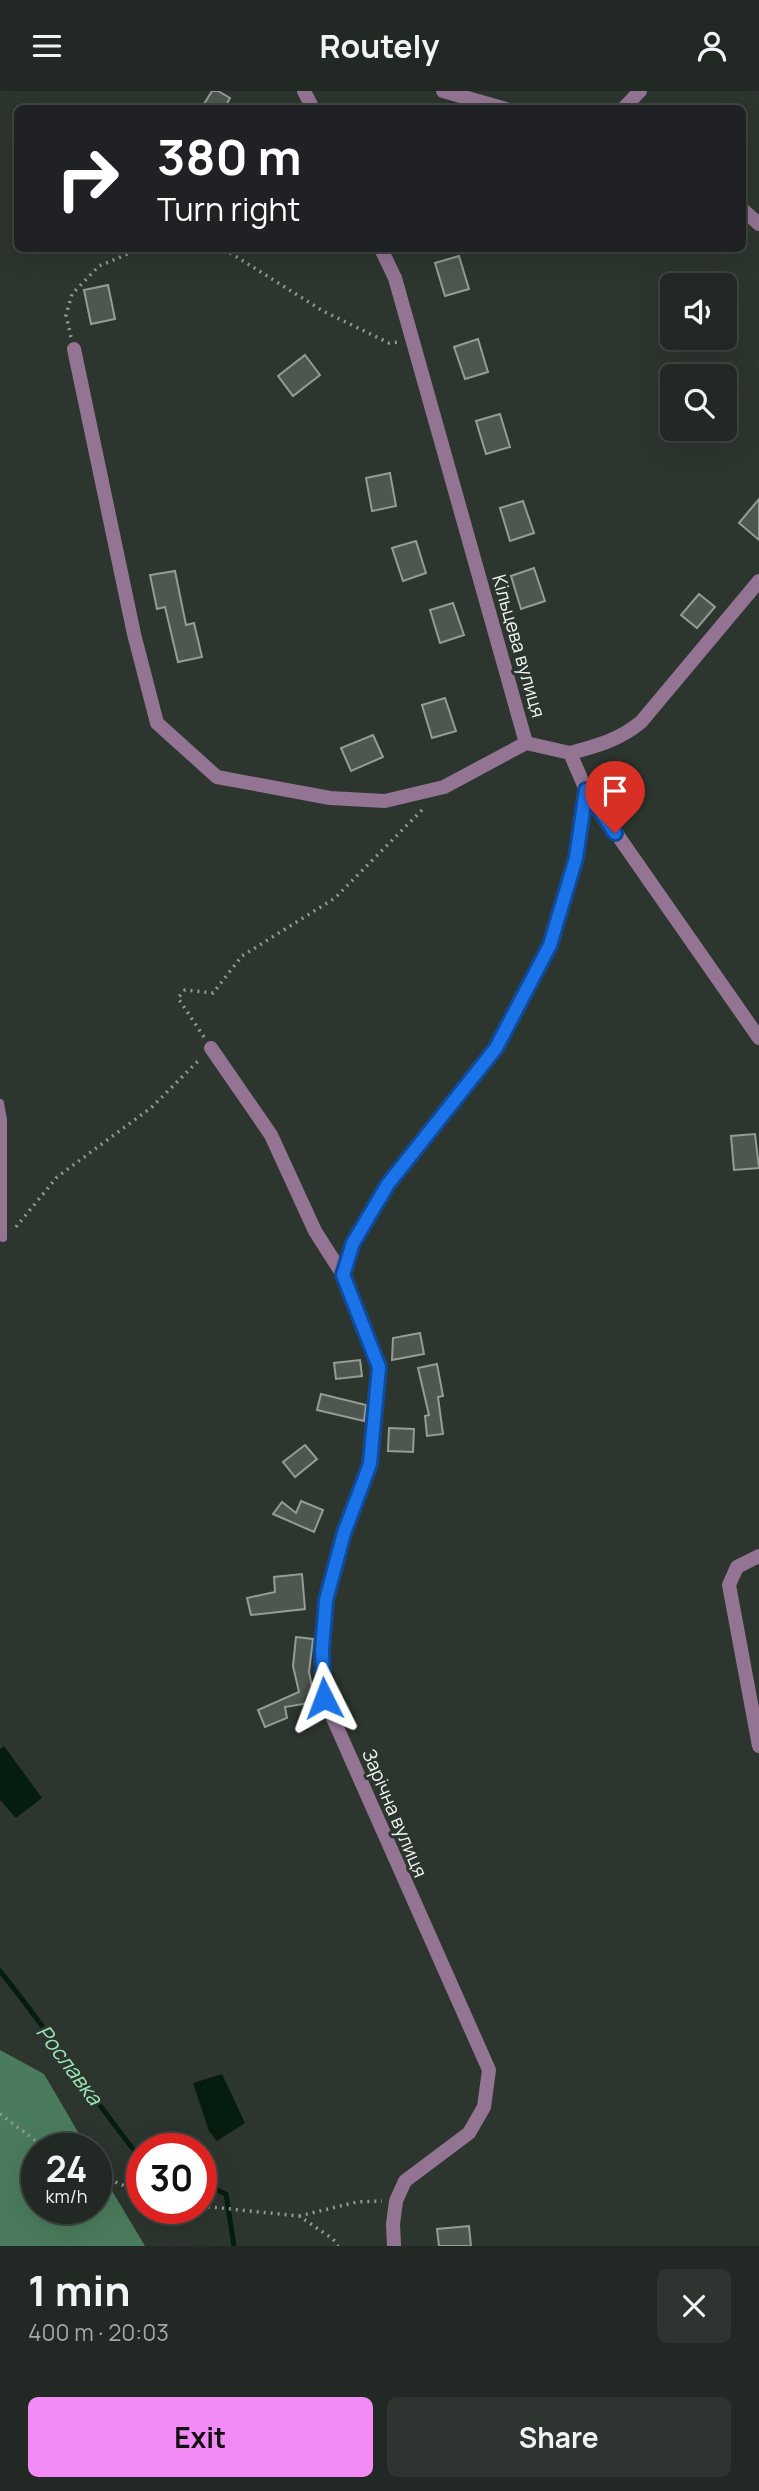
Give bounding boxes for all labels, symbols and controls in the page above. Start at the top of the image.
text: Routely [319,24,440,68]
icon: menu [28,27,66,65]
icon: person [693,27,731,65]
text: 380 m [157,123,302,190]
icon: right [42,133,133,224]
text: Turn right [157,187,300,231]
map controls [660,273,737,441]
button: sound [660,273,737,350]
button: search [660,364,737,441]
street label: Кільцева вулиця [486,571,552,721]
pin [585,761,645,833]
icon: arrive [596,772,634,810]
position arrow [287,1661,361,1735]
street label: Зарічна вулиця [356,1745,434,1881]
water label: Рославка [30,2019,110,2111]
speed limit sign: 30 [126,2133,217,2224]
text: 24 [46,2145,87,2193]
text: km/h [46,2184,87,2208]
text: 1 min [28,2261,131,2319]
button: close [657,2269,731,2343]
text: 400 m · 20:03 [28,2316,169,2348]
button: Exit [28,2397,373,2477]
button: Share [387,2397,731,2477]

